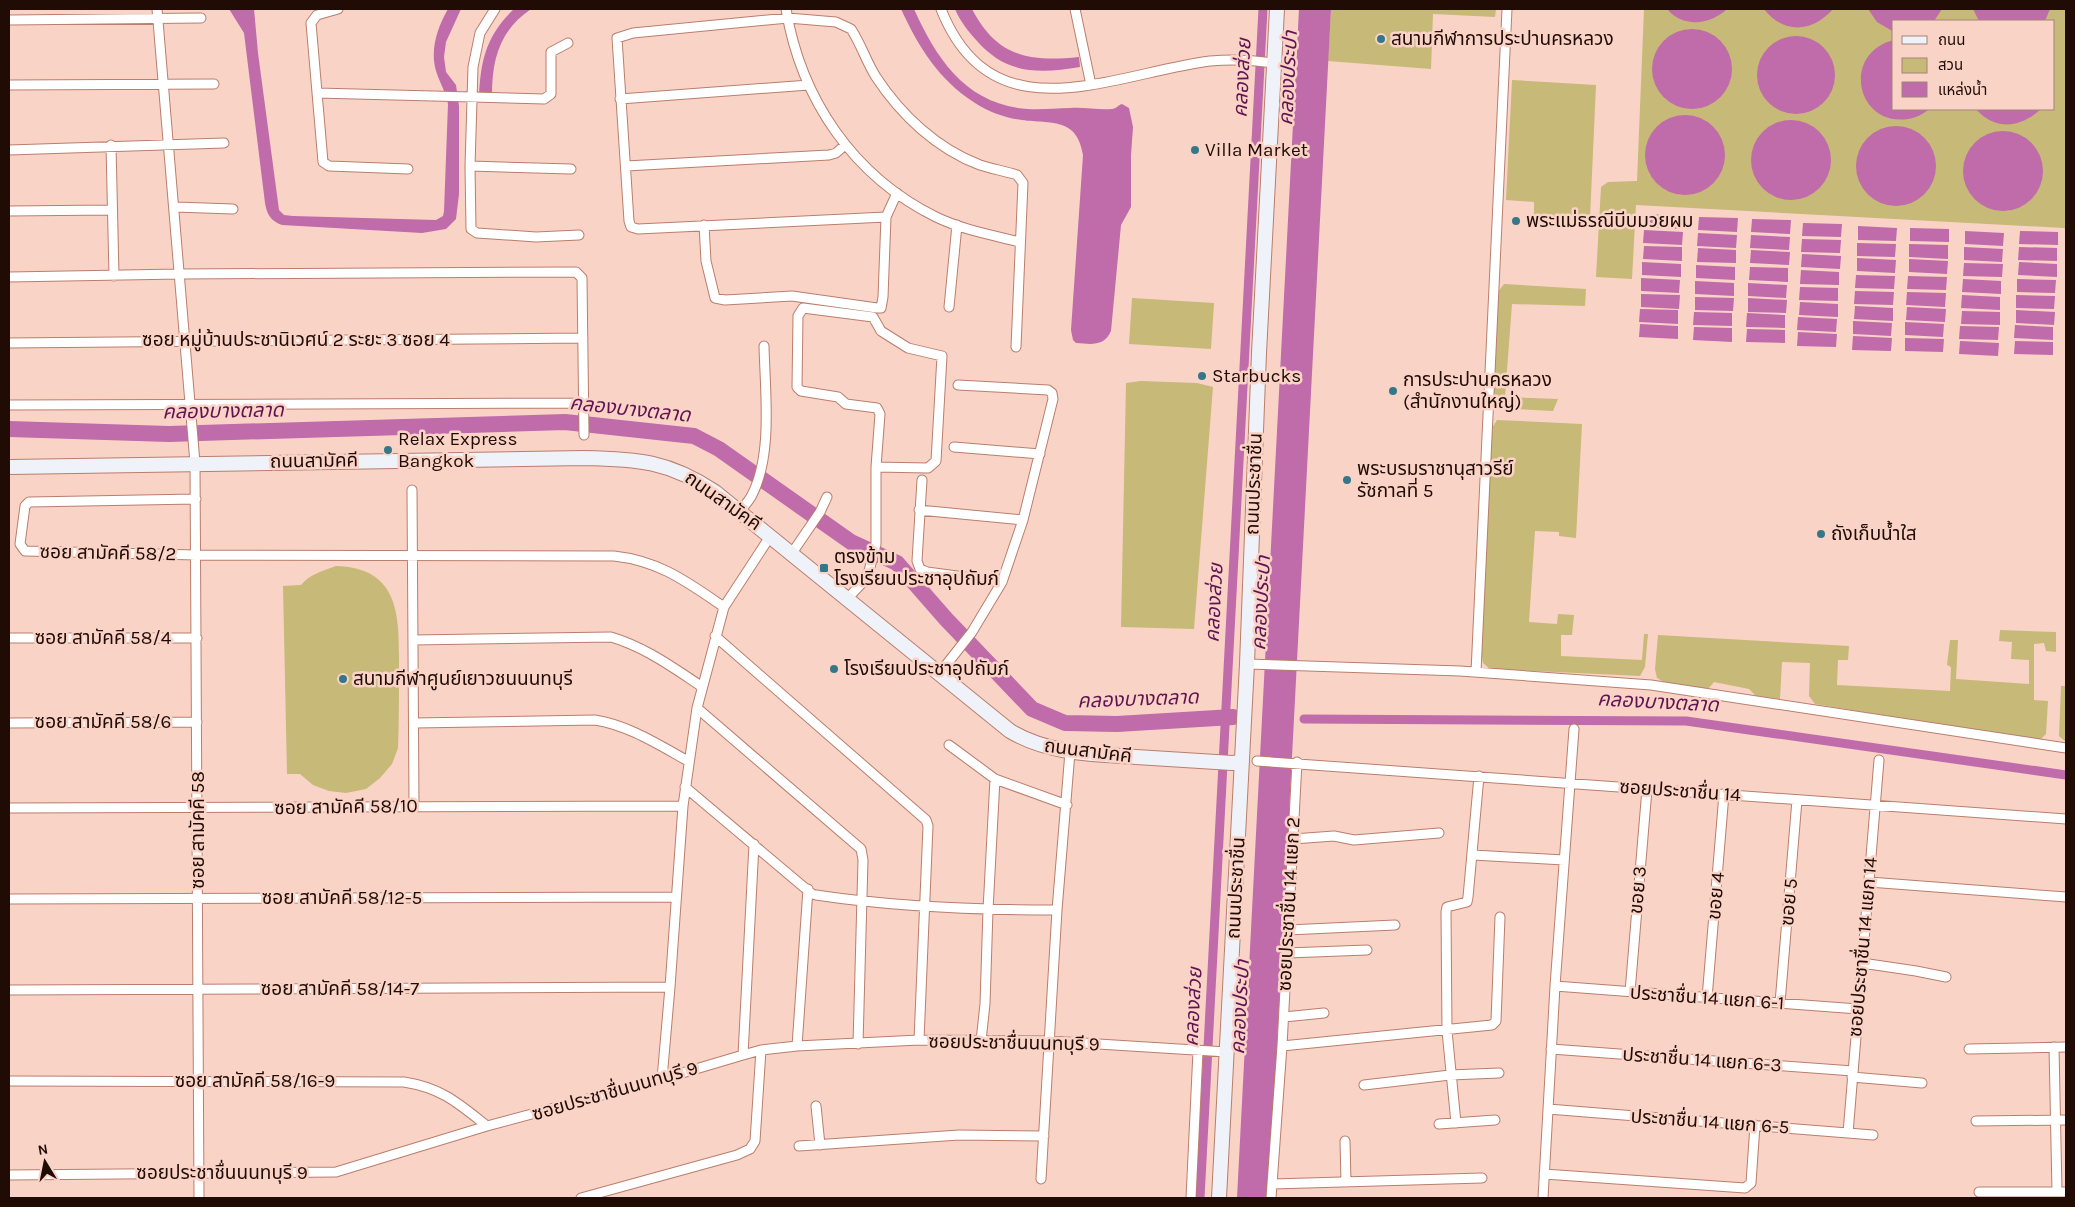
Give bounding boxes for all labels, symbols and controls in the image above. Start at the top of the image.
legend [1892,20,2055,110]
place label: สนามกีฬาการประปานครหลวง [1391,28,1614,50]
water label: คลองประปา [1274,29,1302,126]
text: ถนน [1938,31,1965,49]
marker: สนามกีฬาการประปานครหลวง [1375,33,1387,45]
water label: คลองส่วย [1228,36,1256,118]
text: สวน [1938,56,1963,74]
text: แหล่งน้ำ [1938,79,1987,99]
place label: Villa Market [1205,139,1308,161]
marker: Villa Market [1189,144,1201,156]
place label: พระแม่ธรณีบีบมวยผม [1526,209,1693,232]
marker: พระแม่ธรณีบีบมวยผม [1510,215,1522,227]
street label: ซอย หมู่บ้านประชานิเวศน์ 2 ระยะ 3 ซอย 4 [142,328,450,352]
place label: Starbucks [1212,365,1301,387]
place label: การประปานครหลวง (สำนักงานใหญ่) [1403,369,1552,413]
marker: Starbucks [1196,370,1208,382]
marker: การประปานครหลวง (สำนักงานใหญ่) [1387,385,1399,397]
water label: คลองบางตลาด [568,391,692,427]
water label: คลองบางตลาด [162,398,285,424]
place label: Relax Express Bangkok [398,428,518,472]
street label: ถนนประชาชื่น [1238,432,1267,535]
marker: Relax Express Bangkok [382,444,394,456]
street label: ถนนสามัคคี [270,449,358,473]
place label: พระบรมราชานุสาวรีย์ รัชกาลที่ 5 [1357,458,1514,502]
street label: ถนนสามัคคี [681,467,765,535]
marker: พระบรมราชานุสาวรีย์ รัชกาลที่ 5 [1341,474,1353,486]
place label: ถังเก็บน้ำใส [1831,520,1917,545]
marker: ถังเก็บน้ำใส [1815,528,1827,540]
street label: ซอย สามัคคี 58/2 [39,541,177,565]
place label: ตรงข้าม โรงเรียนประชาอุปถัมภ์ [834,545,999,590]
water label: คลองประปา [1247,554,1275,651]
water label: คลองส่วย [1200,561,1228,643]
marker: ตรงข้าม โรงเรียนประชาอุปถัมภ์ [818,562,830,574]
street label: ซอย สามัคคี 58/4 [35,627,172,649]
place label: โรงเรียนประชาอุปถัมภ์ [844,658,1009,680]
marker: โรงเรียนประชาอุปถัมภ์ [828,663,840,675]
place label: สนามกีฬาศูนย์เยาวชนนนทบุรี [353,668,573,691]
marker: สนามกีฬาศูนย์เยาวชนนนทบุรี [337,673,349,685]
water label: คลองบางตลาด [1077,685,1200,713]
water label: คลองบางตลาด [1597,687,1720,717]
street label: ซอย สามัคคี 58/6 [35,711,171,733]
street label: ถนนสามัคคี [1043,735,1133,767]
street label: ซอย สามัคคี 58 [187,771,209,889]
street label: ซอยประชาชื่น 14 [1619,773,1742,806]
street label: ซอย สามัคคี 58/10 [274,795,418,819]
street label: ซอยประชาชื่น 14 แยก 2 [1270,816,1305,992]
street label: ถนนประชาชื่น [1219,836,1250,940]
street label: ซอยประชาชื่น 14 แยก 14 [1841,856,1882,1038]
street label: ขอย 3 [1625,865,1651,915]
street label: ขอย 4 [1703,871,1729,921]
street label: ฃอย 5 [1776,877,1802,927]
street label: ซอย สามัคคี 58/12-5 [262,887,422,909]
water label: คลองประปา [1226,958,1254,1055]
water label: คลองส่วย [1179,965,1207,1047]
street label: ซอย สามัคคี 58/14-7 [261,978,419,1000]
street label: ประชาชื่น 14 แยก 6-1 [1629,979,1785,1014]
street label: ซอยประชาชื่นนนทบุรี 9 [928,1028,1100,1055]
street label: ประชาชื่น 14 แยก 6-3 [1622,1041,1783,1077]
street label: ซอยประชาชื่นนนทบุรี 9 [529,1054,700,1125]
street label: ซอย สามัคคี 58/16-9 [175,1070,335,1092]
street label: ประชาชื่น 14 แยก 6-5 [1630,1103,1790,1139]
north arrow [20,1137,70,1187]
text: N [36,1140,49,1159]
street label: ซอยประชาชื่นนนทบุรี 9 [136,1159,308,1184]

